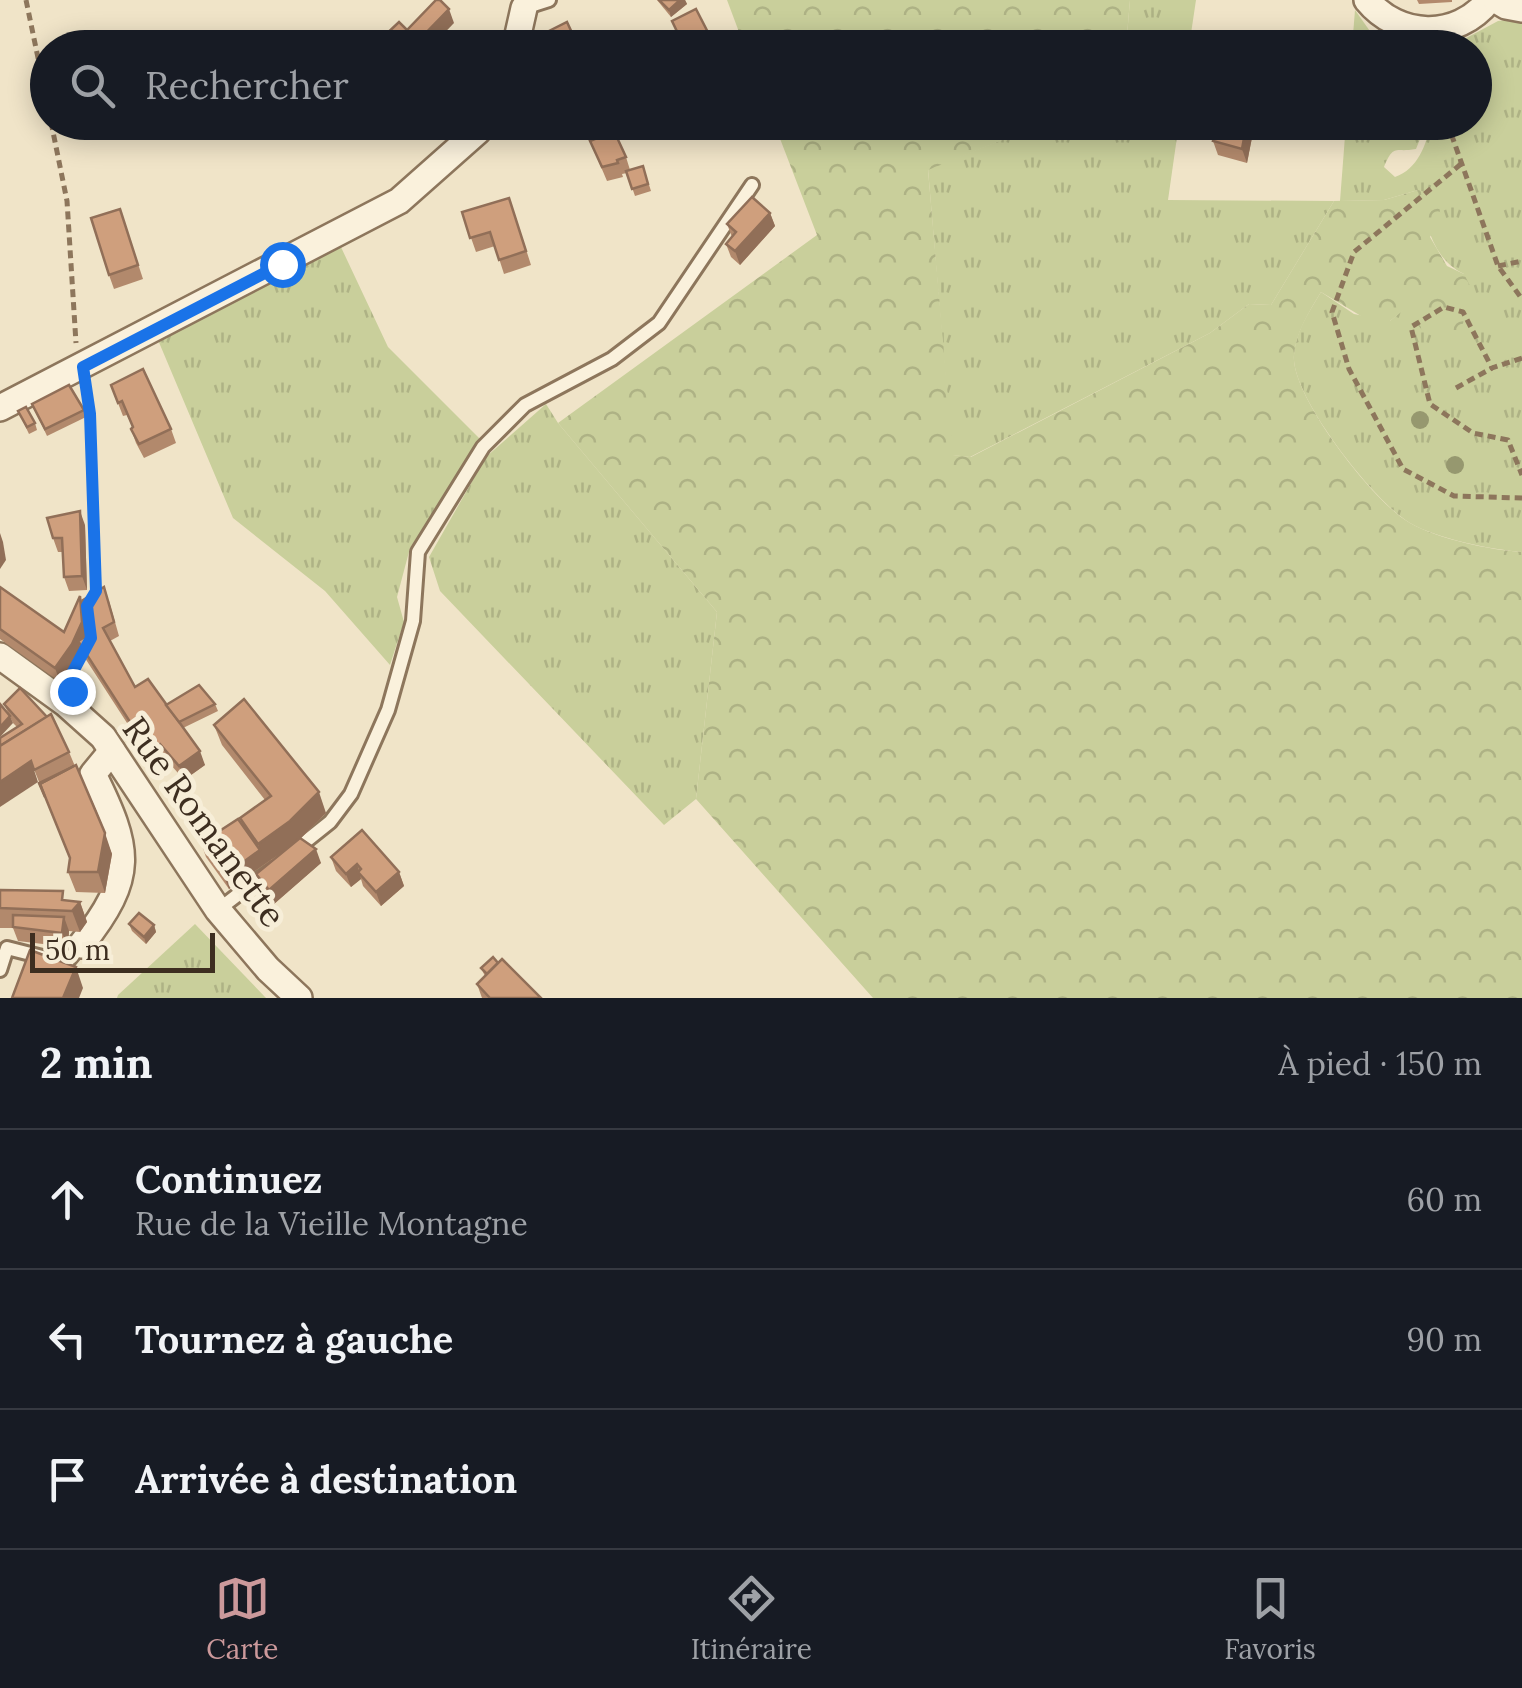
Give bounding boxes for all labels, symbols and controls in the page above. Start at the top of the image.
search box [30,30,1492,140]
icon: search [65,58,120,113]
text: Rechercher [145,61,349,109]
route start [260,242,306,288]
route end [50,669,96,715]
street label: Rue Romanette [113,708,296,936]
scale bar [30,928,215,973]
text: 50 m [45,932,110,968]
text: 2 min [40,1036,153,1090]
text: À pied · 150 m [1278,1043,1482,1084]
text: Continuez [135,1155,322,1203]
icon: ahead [40,1172,95,1227]
text: 60 m [1407,1179,1482,1220]
text: Rue de la Vieille Montagne [135,1203,528,1244]
icon: left [40,1312,95,1367]
text: Tournez à gauche [135,1315,453,1363]
text: 90 m [1407,1319,1482,1360]
icon: arrive [40,1452,95,1507]
text: Arrivée à destination [135,1455,517,1503]
tab: Carte [206,1571,278,1667]
tab: Itinéraire [691,1571,812,1667]
tab: Favoris [1224,1571,1316,1667]

